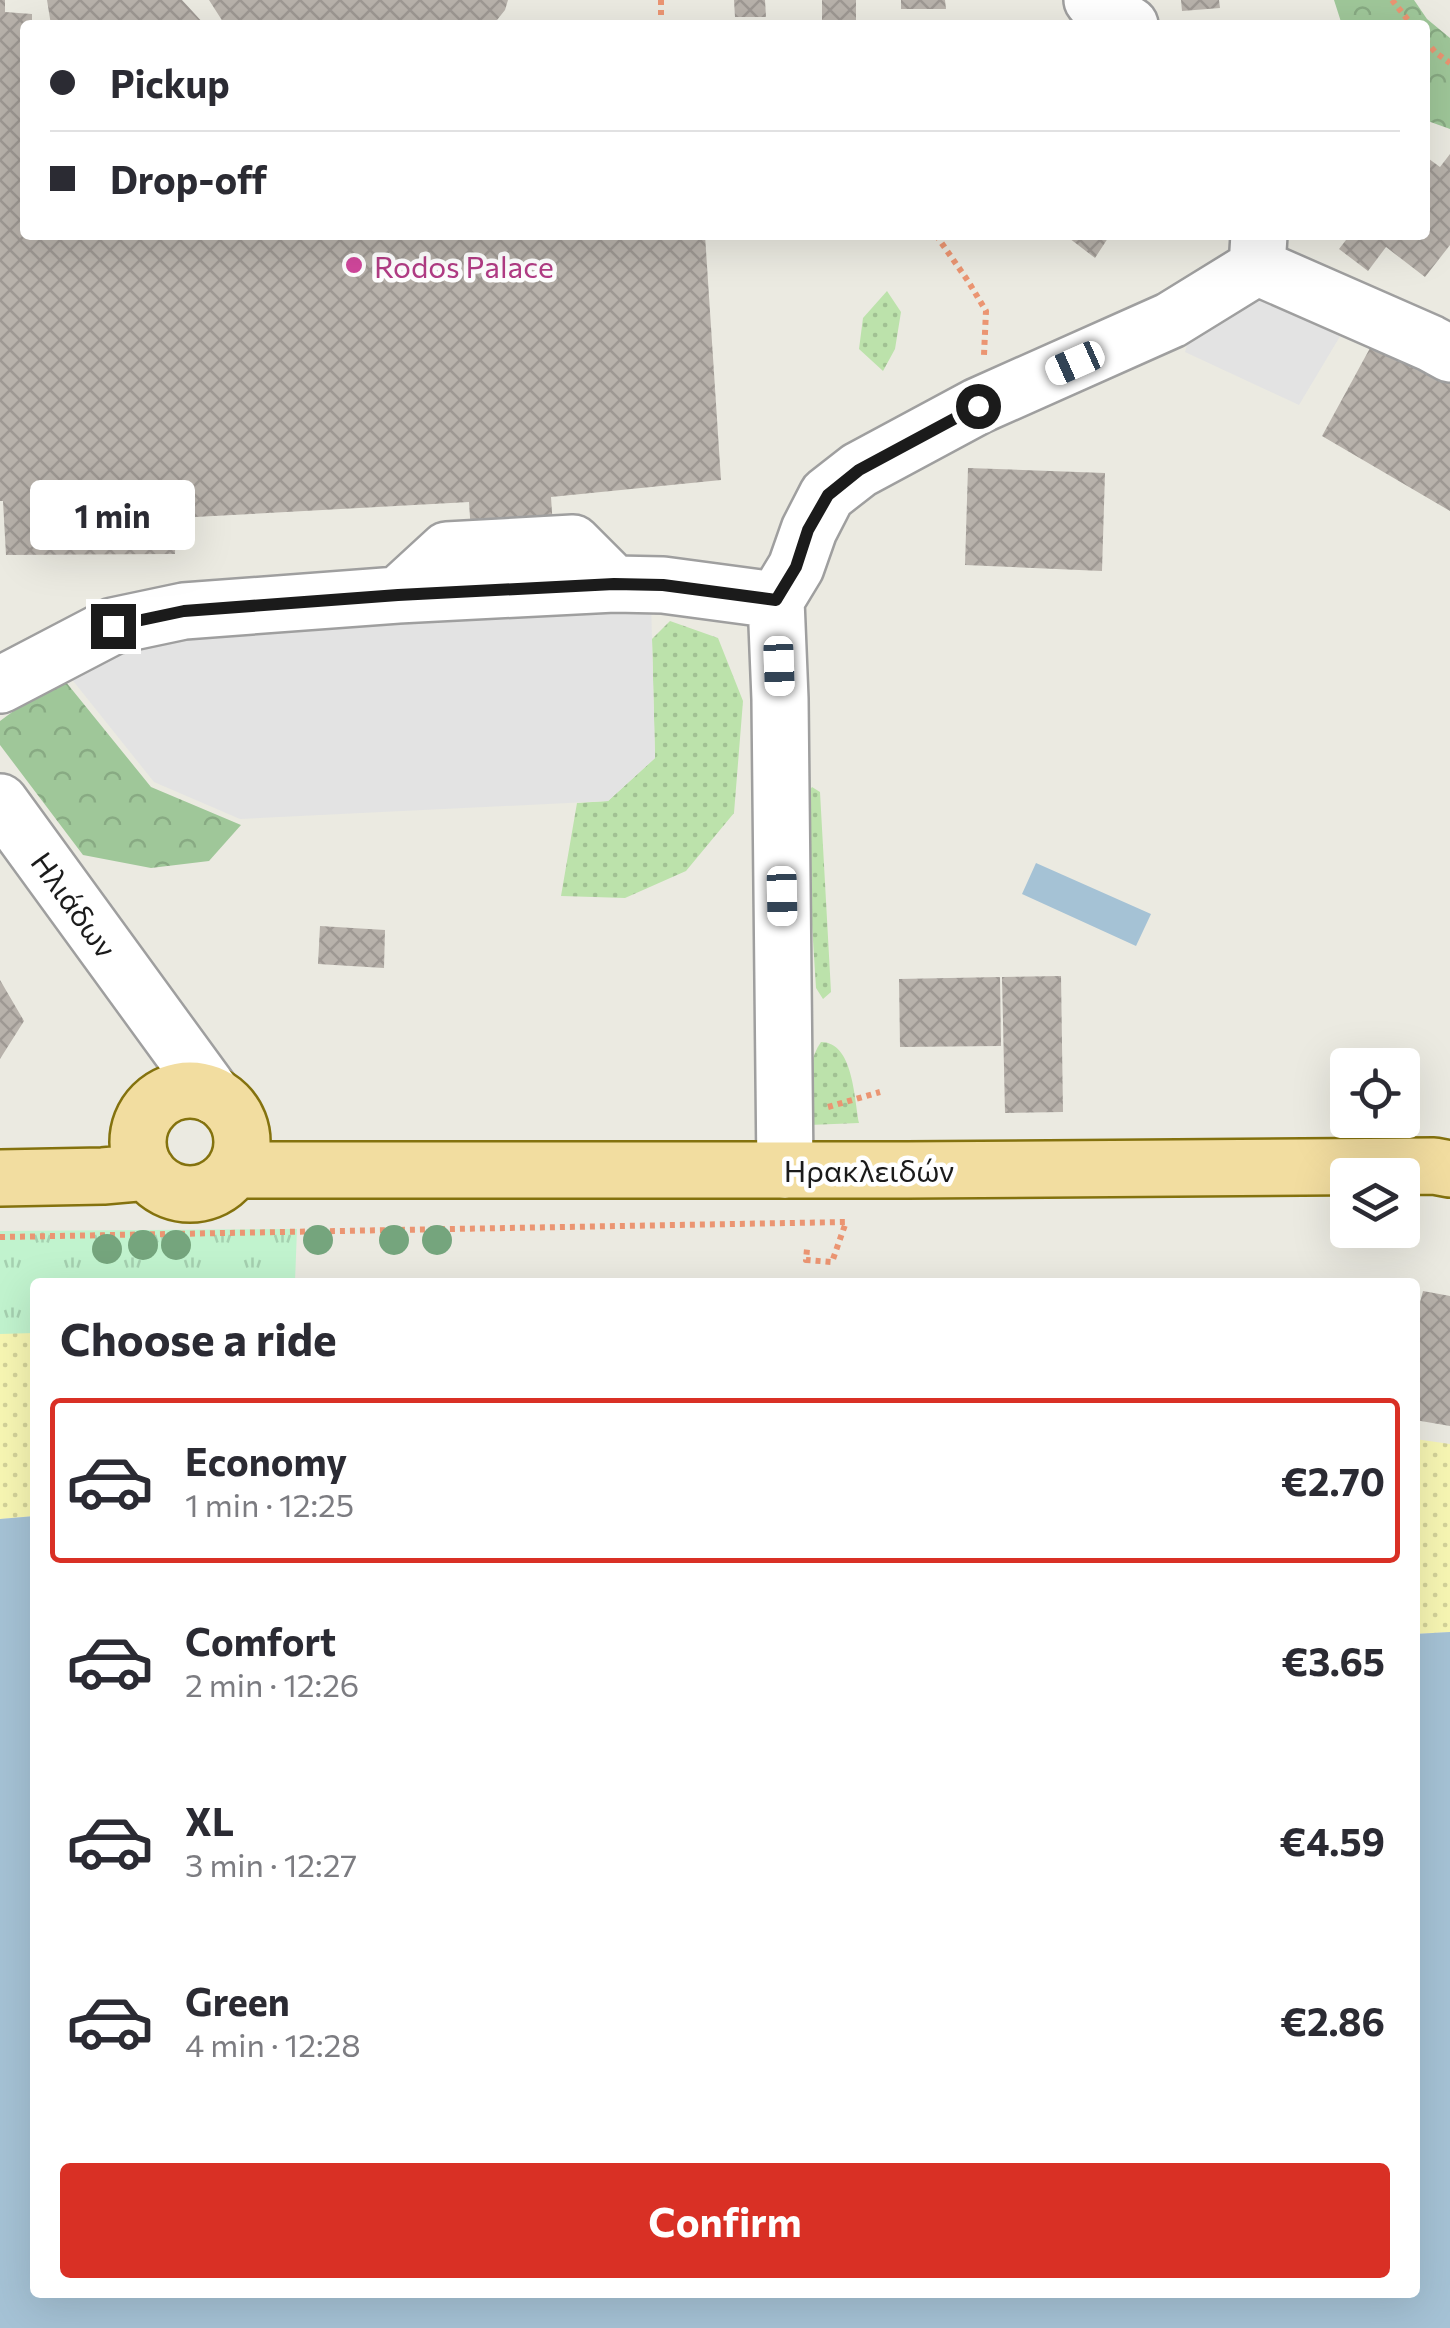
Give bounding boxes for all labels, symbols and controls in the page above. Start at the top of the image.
text: Pickup [110,59,230,106]
text: Drop-off [110,155,267,202]
place label: Rodos Palace [374,247,554,284]
marker: Rodos Palace [343,254,365,276]
car [1041,337,1109,389]
route start [956,384,1001,429]
callout: 1 min [31,481,196,551]
text: 1 min [75,495,150,535]
route end [91,604,136,649]
car [763,635,795,697]
street label: Ηλιάδων [24,844,126,964]
car [766,866,798,926]
map controls [1330,1048,1420,1248]
button: locate [1330,1048,1420,1138]
street label: Ηρακλειδών [784,1151,954,1188]
button: layers [1330,1158,1420,1248]
text: Choose a ride [60,1310,337,1365]
icon: car [65,1436,155,1526]
text: Economy [185,1437,347,1484]
text: €2.70 [1281,1457,1385,1504]
text: 1 min · 12:25 [185,1484,354,1524]
icon: car [65,1616,155,1706]
text: Comfort [185,1617,336,1664]
text: €3.65 [1282,1637,1385,1684]
text: 2 min · 12:26 [185,1664,359,1704]
icon: car [65,1796,155,1886]
text: XL [185,1797,234,1844]
text: €4.59 [1279,1817,1385,1864]
text: 3 min · 12:27 [185,1844,357,1884]
icon: car [65,1976,155,2066]
text: Green [185,1977,290,2024]
text: €2.86 [1280,1997,1385,2044]
text: 4 min · 12:28 [185,2024,361,2064]
button: Confirm [60,2163,1390,2278]

